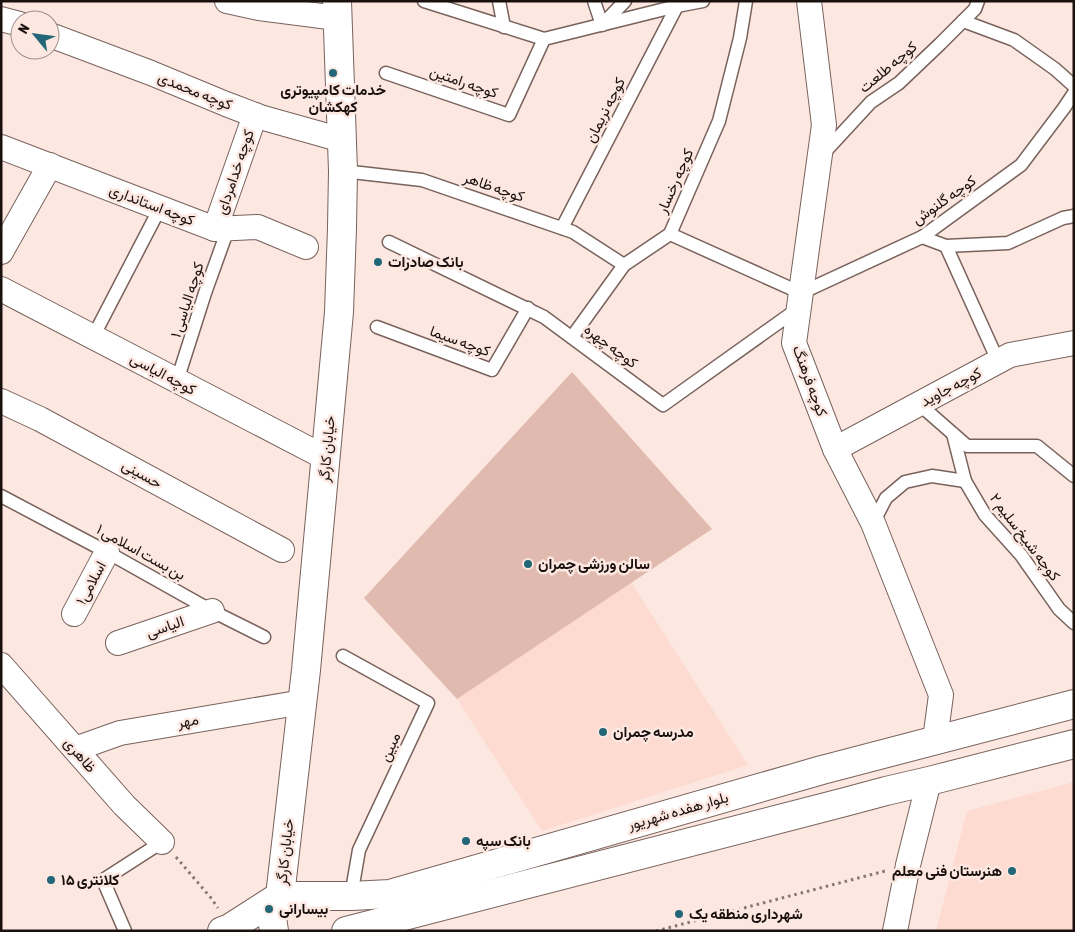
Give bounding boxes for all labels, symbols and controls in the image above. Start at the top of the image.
north arrow [10,10,60,60]
text: N [15,21,33,36]
street label: کوچه طلعت [855,37,922,97]
street label: کوچه رامتین [427,62,501,103]
marker: خدمات کامپیوتری کهکشان [327,67,339,79]
street label: کوچه محمدی [155,68,235,115]
street label: کوچه نریمان [581,74,630,146]
place label: خدمات کامپیوتری کهکشان [280,81,386,116]
street label: کوچه خدامردای [212,127,259,217]
street label: کوچه رخسار [652,146,698,217]
street label: کوچه ظاهر [460,168,527,207]
street label: کوچه گلنوش [908,171,980,229]
street label: کوچه استانداری [107,181,197,231]
place label: بانک صادرات [388,253,463,271]
marker: بانک صادرات [372,256,384,268]
street label: کوچه الیاسی ۱ [166,260,209,340]
street label: کوچه چهره [580,320,642,373]
street label: کوچه سیما [427,322,493,361]
street label: کوچه فرهنگ [788,343,831,420]
street label: کوچه الیاسی [127,349,199,400]
street label: کوچه جاوید [917,363,985,411]
street label: خیابان کارگر [315,415,339,484]
street label: حسینی [118,456,165,493]
street label: کوچه شیخ سلیم ۲ [985,490,1064,586]
street label: بن بست اسلامی ۱ [93,520,189,585]
place label: سالن ورزشی چمران [538,555,650,574]
street label: اسلامی۱ [72,558,111,608]
marker: سالن ورزشی چمران [522,558,534,570]
street label: الیاسی [144,612,187,643]
street label: مهر [175,710,200,732]
place label: مدرسه چمران [613,723,694,742]
marker: مدرسه چمران [597,726,609,738]
street label: مبین [376,730,405,765]
street label: ظاهری [59,734,100,777]
street label: بلوار هفده شهریور [625,788,730,834]
street label: خیابان کارگر [272,818,297,887]
place label: بانک سپه [476,832,531,851]
marker: بانک سپه [460,835,472,847]
place label: هنرستان فنی معلم [892,862,1002,881]
marker: هنرستان فنی معلم [1006,865,1018,877]
place label: کلانتری ۱۵ [61,871,120,889]
marker: کلانتری ۱۵ [45,874,57,886]
place label: بیسارانی [279,900,328,918]
marker: بیسارانی [263,903,275,915]
place label: شهرداری منطقه یک [689,905,803,923]
marker: شهرداری منطقه یک [673,908,685,920]

